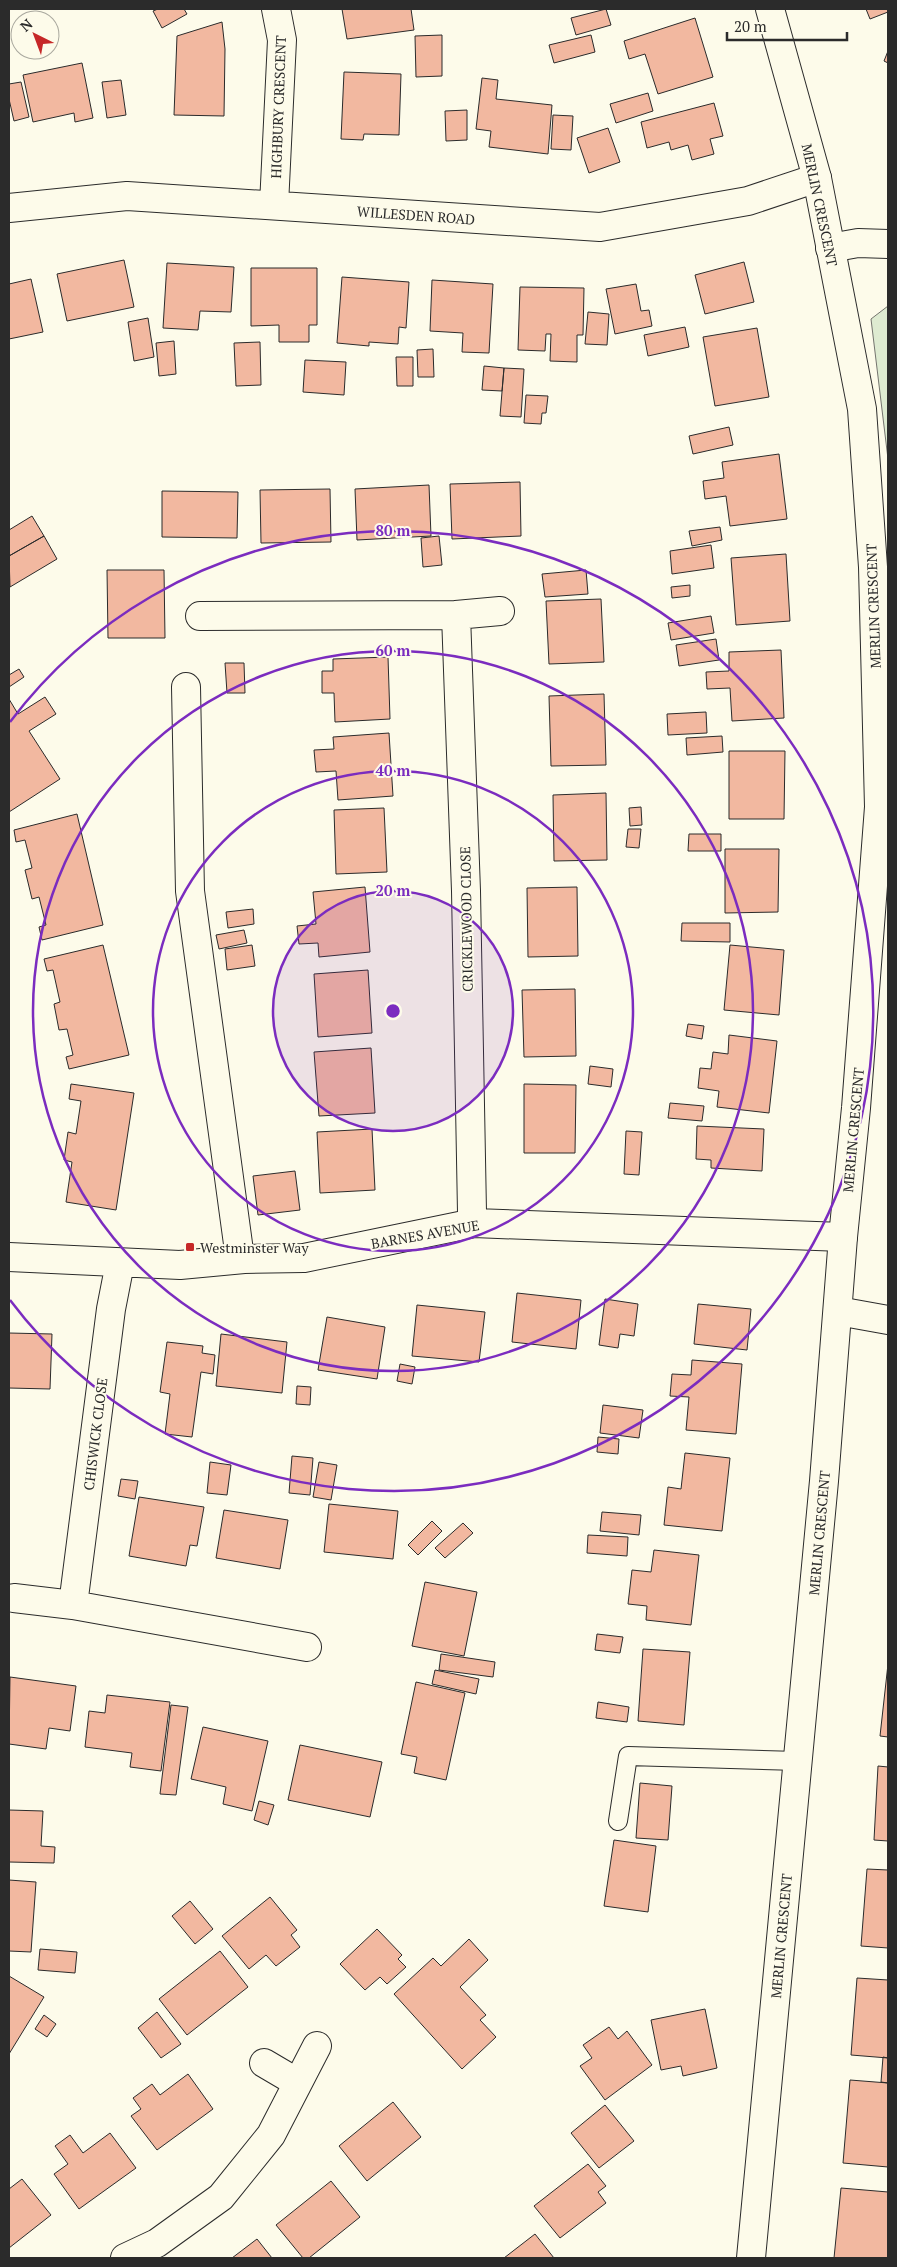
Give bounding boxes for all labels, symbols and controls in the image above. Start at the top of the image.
north arrow [10,10,60,60]
scale bar [727,10,847,42]
text: N [16,14,37,36]
text: 20 m [734,16,767,36]
street label: HIGHBURY CRESCENT [266,35,290,179]
street label: MERLIN CRESCENT [798,142,842,268]
street label: WILLESDEN ROAD [356,201,476,229]
text: 80 m [376,520,411,540]
street label: MERLIN CRESCENT [861,543,885,669]
text: 60 m [376,640,411,660]
text: 40 m [376,760,411,780]
street label: CRICKLEWOOD CLOSE [455,846,477,992]
text: 20 m [376,880,411,900]
centre of rings [384,1002,402,1020]
street label: MERLIN CRESCENT [838,1067,868,1193]
street label: BARNES AVENUE [369,1215,481,1253]
place label: Westminster Way [200,1238,309,1257]
marker: Westminster Way [184,1241,196,1253]
street label: CHISWICK CLOSE [79,1377,111,1491]
street label: MERLIN CRESCENT [804,1470,834,1596]
street label: MERLIN CRESCENT [766,1873,796,1999]

